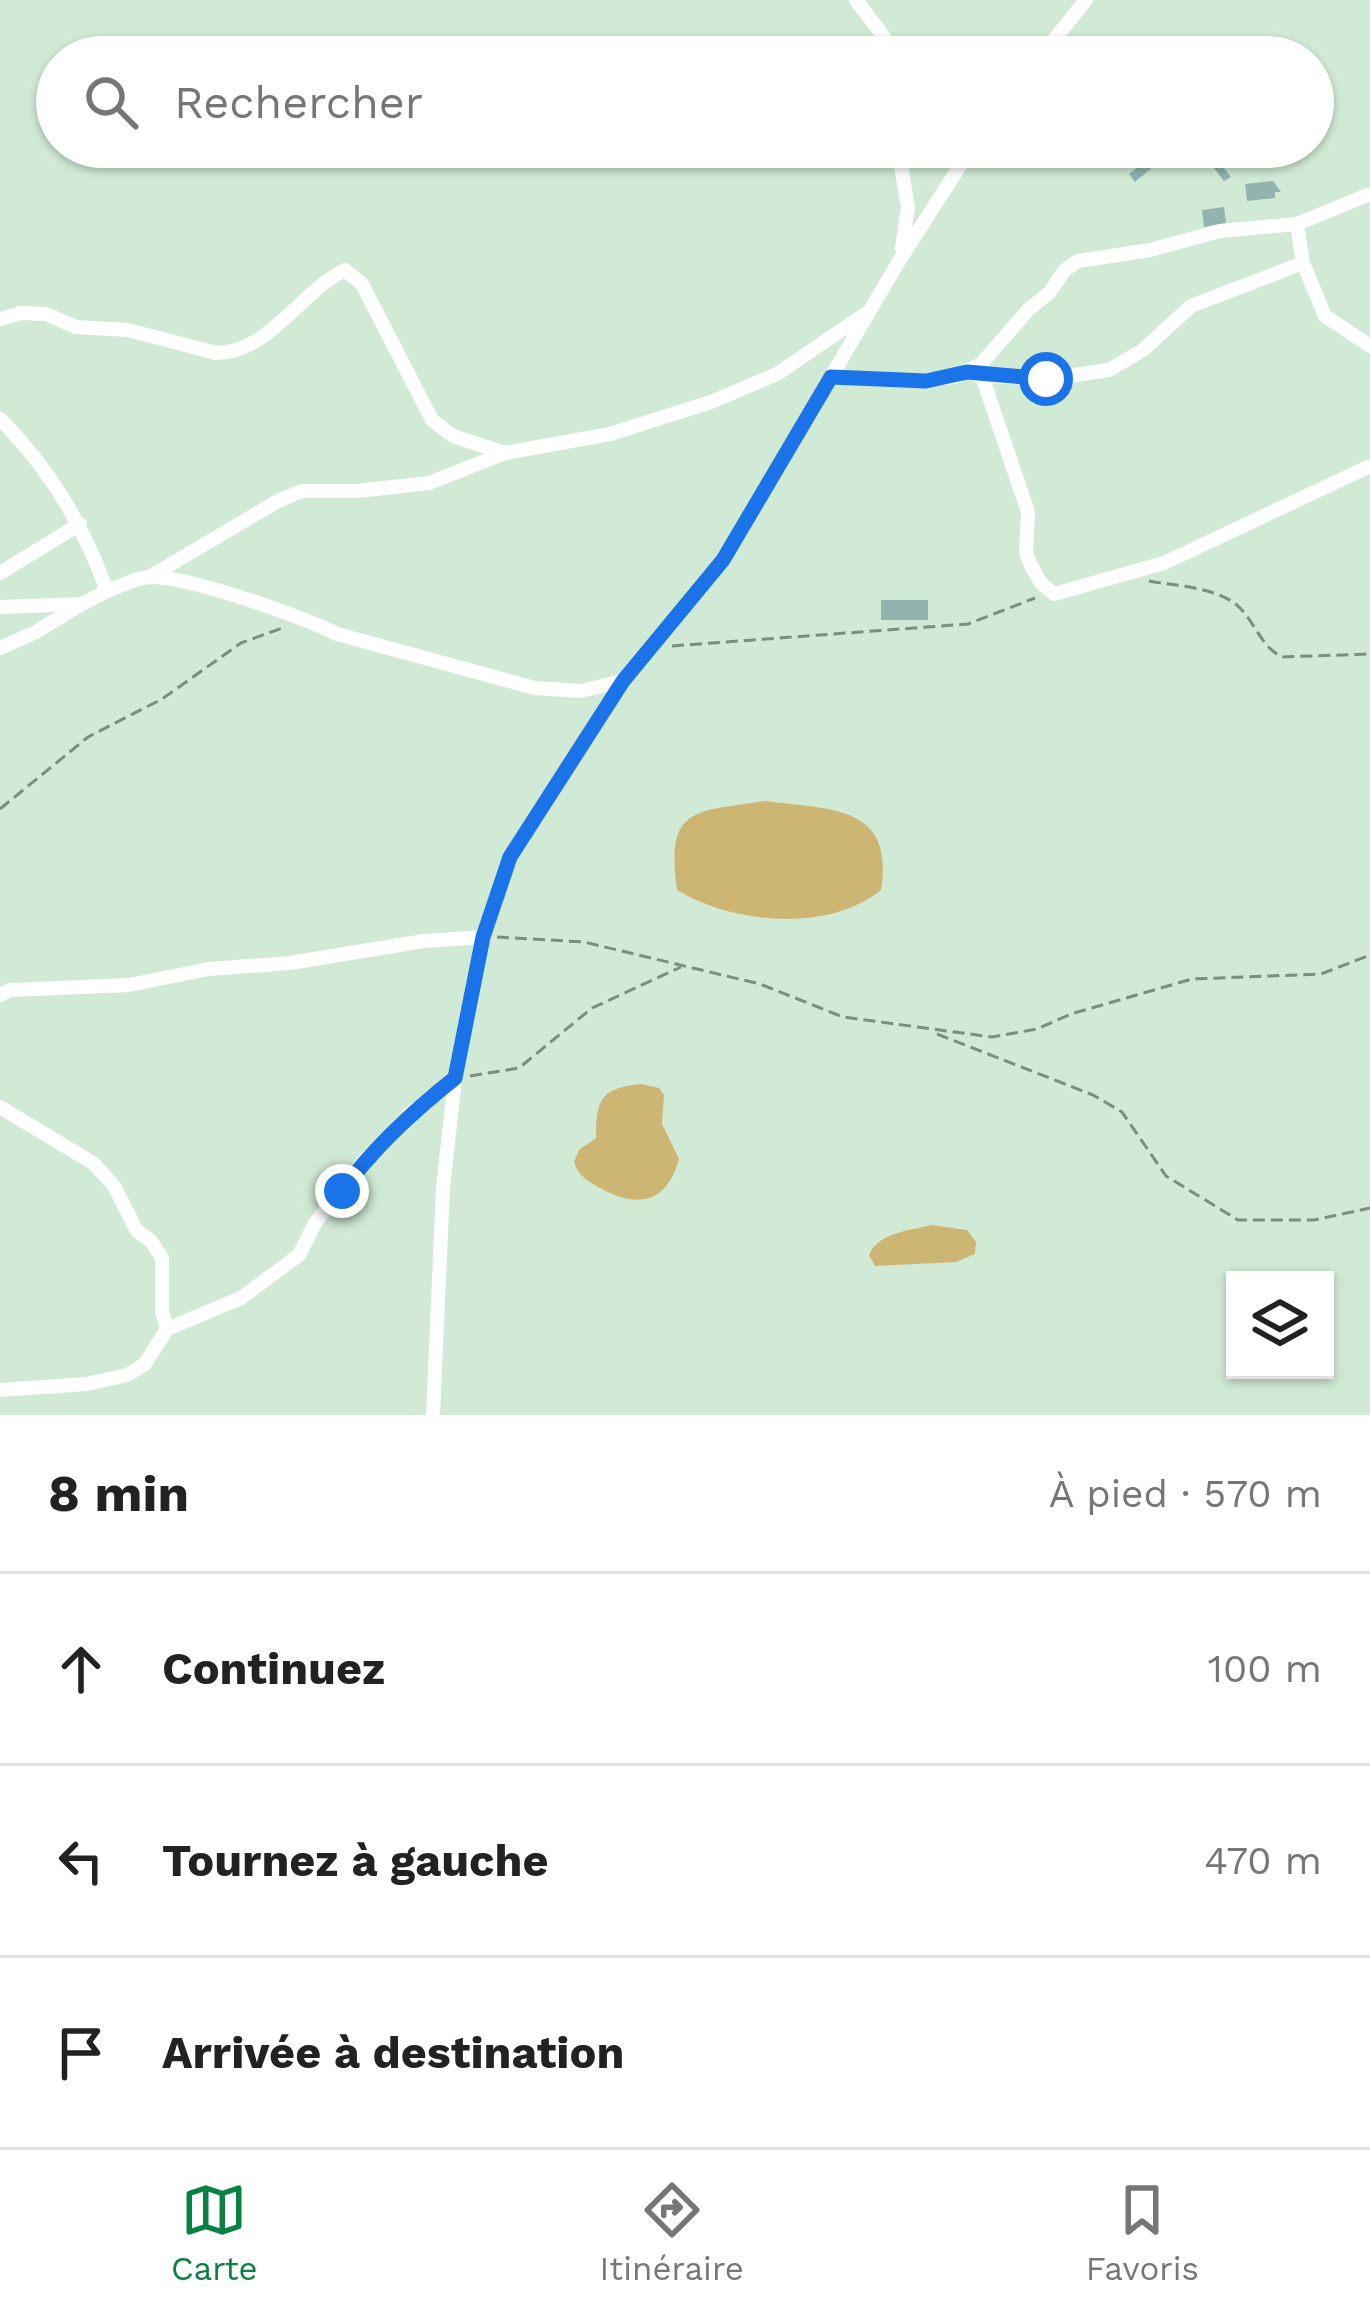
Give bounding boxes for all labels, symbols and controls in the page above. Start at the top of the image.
search box [36,36,1334,168]
icon: search [78,69,144,135]
text: Rechercher [174,76,423,129]
route start [1019,352,1073,406]
route end [315,1164,369,1218]
map controls [1226,1271,1334,1379]
button: layers [1226,1271,1334,1379]
text: 8 min [48,1464,189,1523]
text: À pied · 570 m [1049,1471,1322,1516]
icon: ahead [48,1636,114,1702]
text: Continuez [162,1642,385,1695]
text: 100 m [1208,1646,1322,1691]
icon: left [48,1828,114,1894]
text: Tournez à gauche [162,1834,549,1887]
text: 470 m [1204,1838,1322,1883]
icon: arrive [48,2020,114,2086]
text: Arrivée à destination [162,2026,624,2079]
tab: Carte [171,2177,258,2288]
tab: Itinéraire [600,2177,744,2288]
tab: Favoris [1086,2177,1199,2288]

